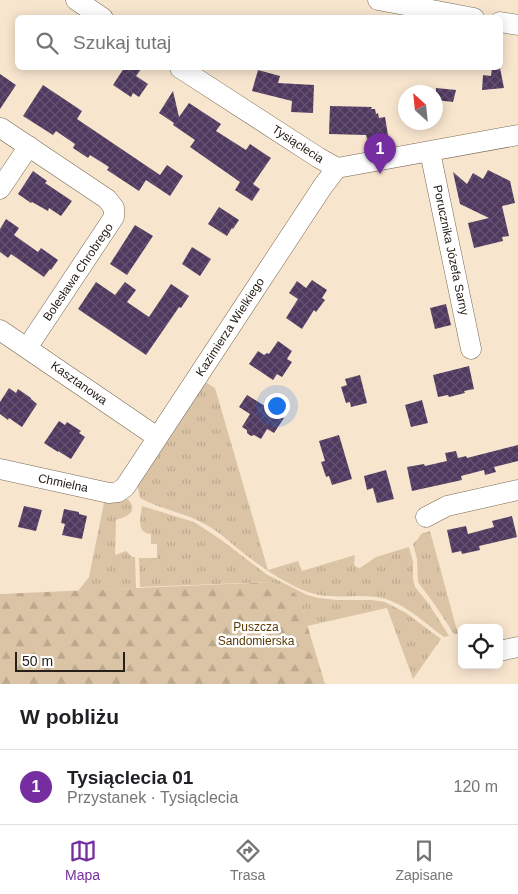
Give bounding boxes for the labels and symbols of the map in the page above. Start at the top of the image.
north arrow [398,85,443,130]
street label: Tysiąclecia [270,122,327,166]
pin: 1 [364,133,396,174]
street label: Porucznika Józefa Sarny [430,184,472,316]
street label: Bolesława Chrobrego [40,220,116,323]
street label: Kazimierza Wielkiego [193,275,267,379]
street label: Kasztanowa [48,359,110,408]
your location [264,393,290,419]
street label: Chmielna [37,471,90,495]
park label: Puszcza Sandomierska [218,620,295,648]
scale bar [15,649,125,672]

